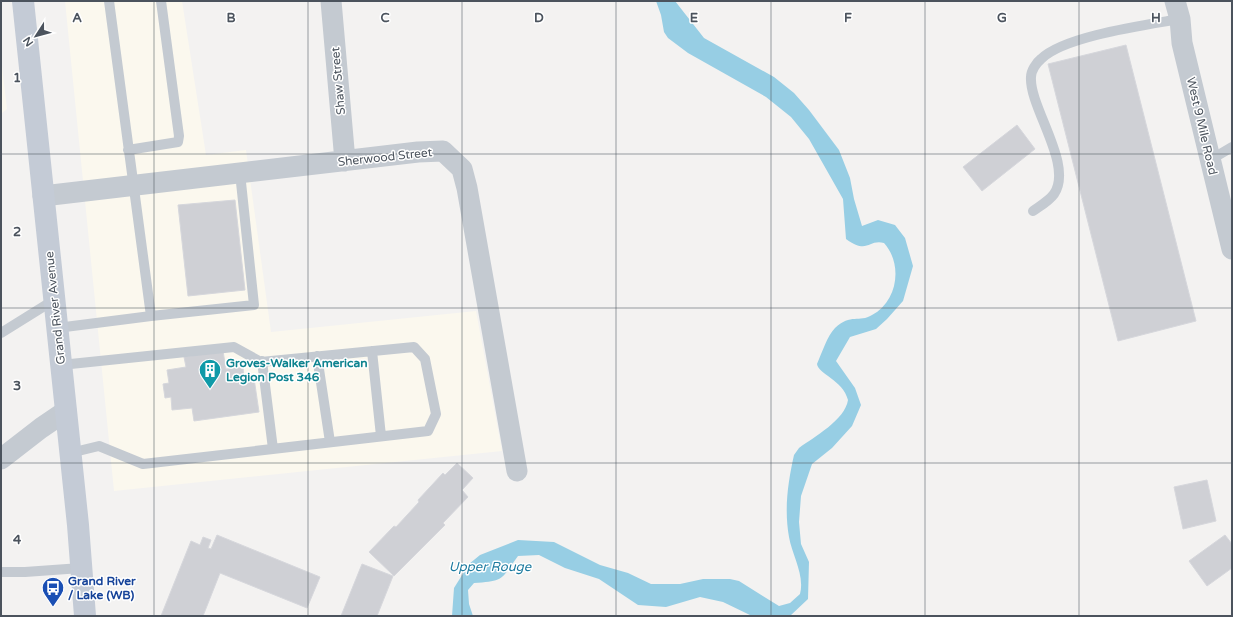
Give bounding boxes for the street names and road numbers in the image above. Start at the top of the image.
street label: Shaw Street [328,46,348,116]
street label: West 9 Mile Road [1184,76,1220,176]
street label: Sherwood Street [337,145,433,169]
street label: Grand River Avenue [42,251,68,365]

